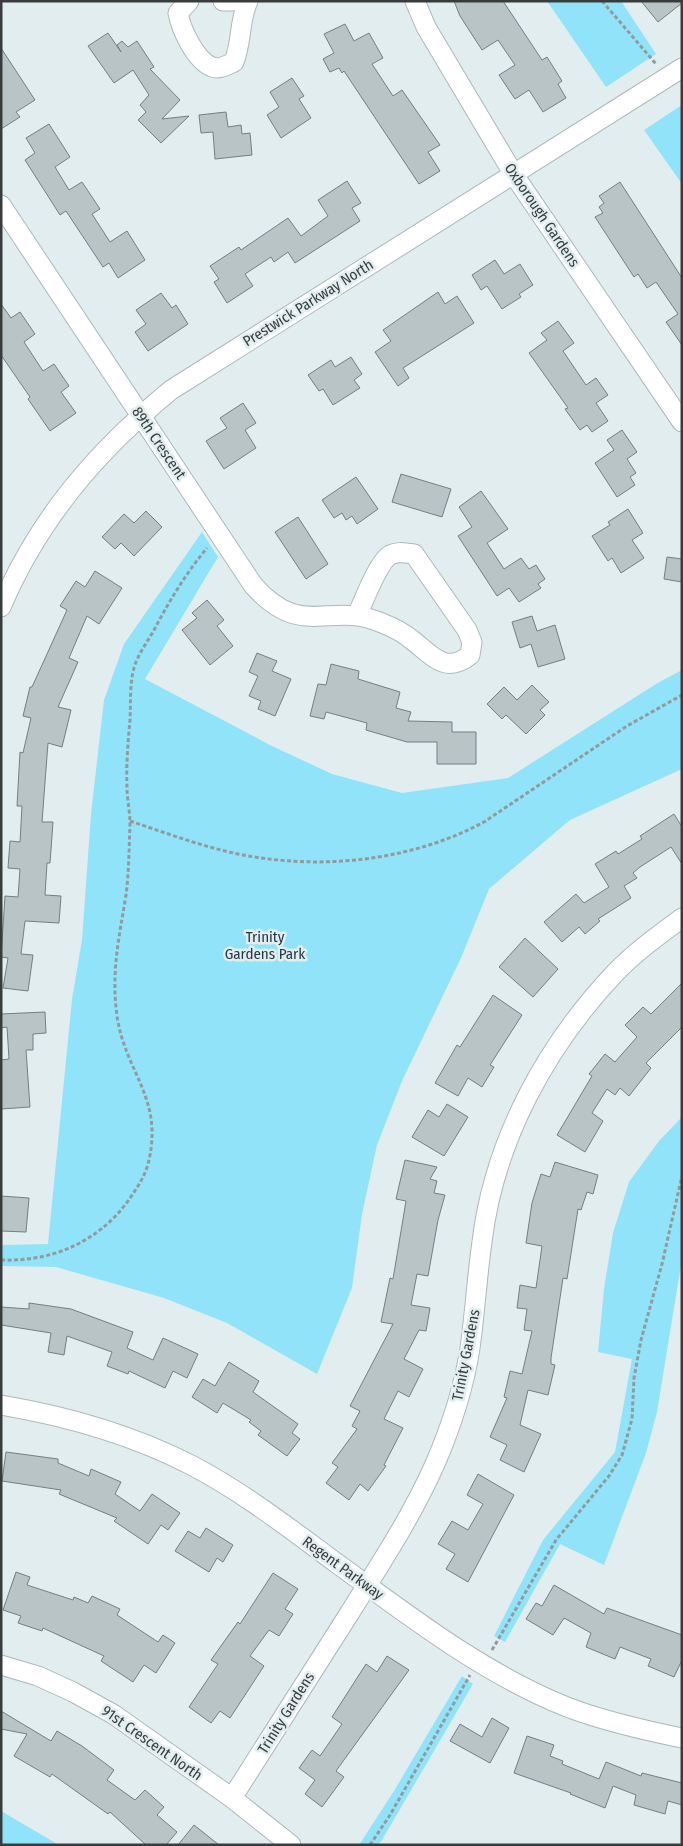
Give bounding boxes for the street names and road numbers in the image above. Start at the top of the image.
street label: Oxborough Gardens [501,160,583,270]
street label: Prestwick Parkway North [240,256,376,350]
street label: 89th Crescent [128,403,190,483]
street label: Trinity Gardens [448,1308,484,1402]
street label: Regent Parkway [299,1533,387,1604]
street label: Trinity Gardens [254,1669,318,1757]
street label: 91st Crescent North [98,1702,206,1784]

